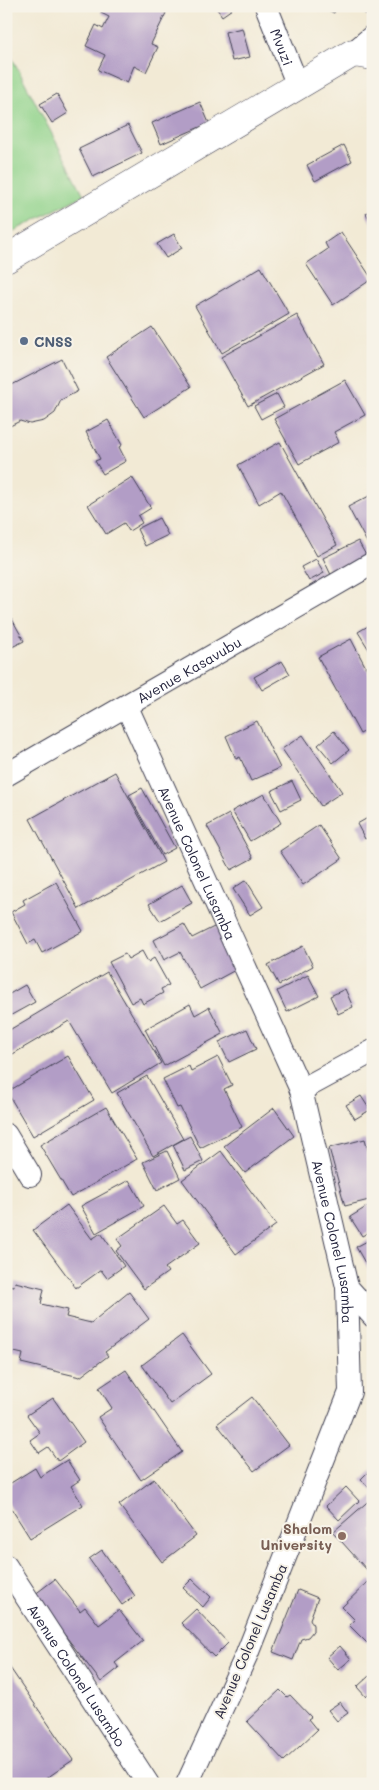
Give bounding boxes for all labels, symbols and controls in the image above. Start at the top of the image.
street label: Mvuzi [266,26,298,68]
place label: CNSS [34,332,73,351]
marker: CNSS [18,335,30,347]
street label: Avenue Kasavubu [133,632,244,707]
street label: Avenue Colonel Lusamba [155,783,241,943]
street label: Avenue Colonel Lusamba [308,1158,358,1324]
place label: Shalom University [261,1519,332,1554]
marker: Shalom University [336,1530,348,1542]
street label: Avenue Colonel Lusamba [209,1561,291,1721]
street label: Avenue Colonel Lusambo [24,1600,130,1750]

